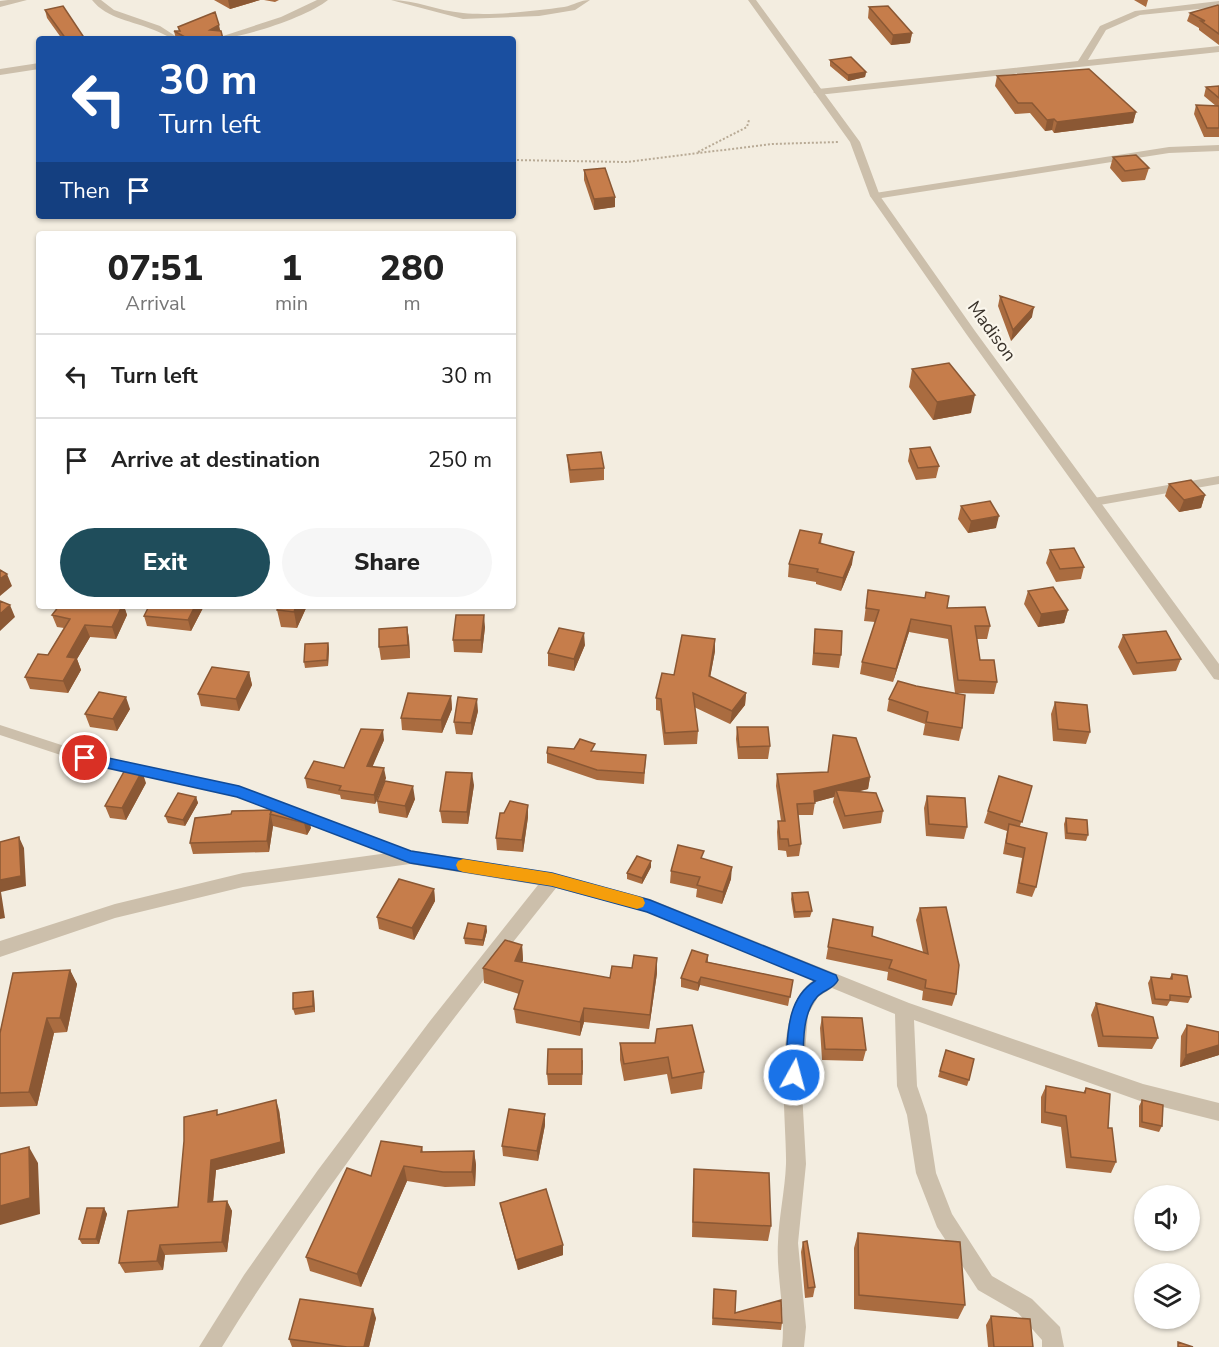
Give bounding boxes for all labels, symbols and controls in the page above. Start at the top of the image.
text: 30 m [159,52,258,109]
icon: left [60,60,138,138]
text: Turn left [159,106,260,143]
icon: arrive [122,174,155,207]
text: Then [60,176,110,206]
text: 07:51 [108,244,203,293]
text: 1 [281,244,302,293]
text: 280 [380,244,444,293]
text: Arrival [125,290,186,317]
text: min [275,290,308,317]
text: m [403,290,421,317]
street label: Madison [962,296,1022,366]
icon: left [60,360,93,393]
text: Turn left [111,361,198,391]
text: 30 m [441,361,492,391]
icon: arrive [60,444,93,477]
text: Arrive at destination [111,445,320,475]
text: 250 m [428,445,492,475]
button: Exit [60,528,270,597]
button: Share [282,528,492,597]
pin [59,732,110,783]
icon: arrive [68,741,101,774]
position arrow [762,1043,826,1107]
map controls [1134,1185,1200,1329]
button: sound [1134,1185,1200,1251]
button: layers [1134,1263,1200,1329]

